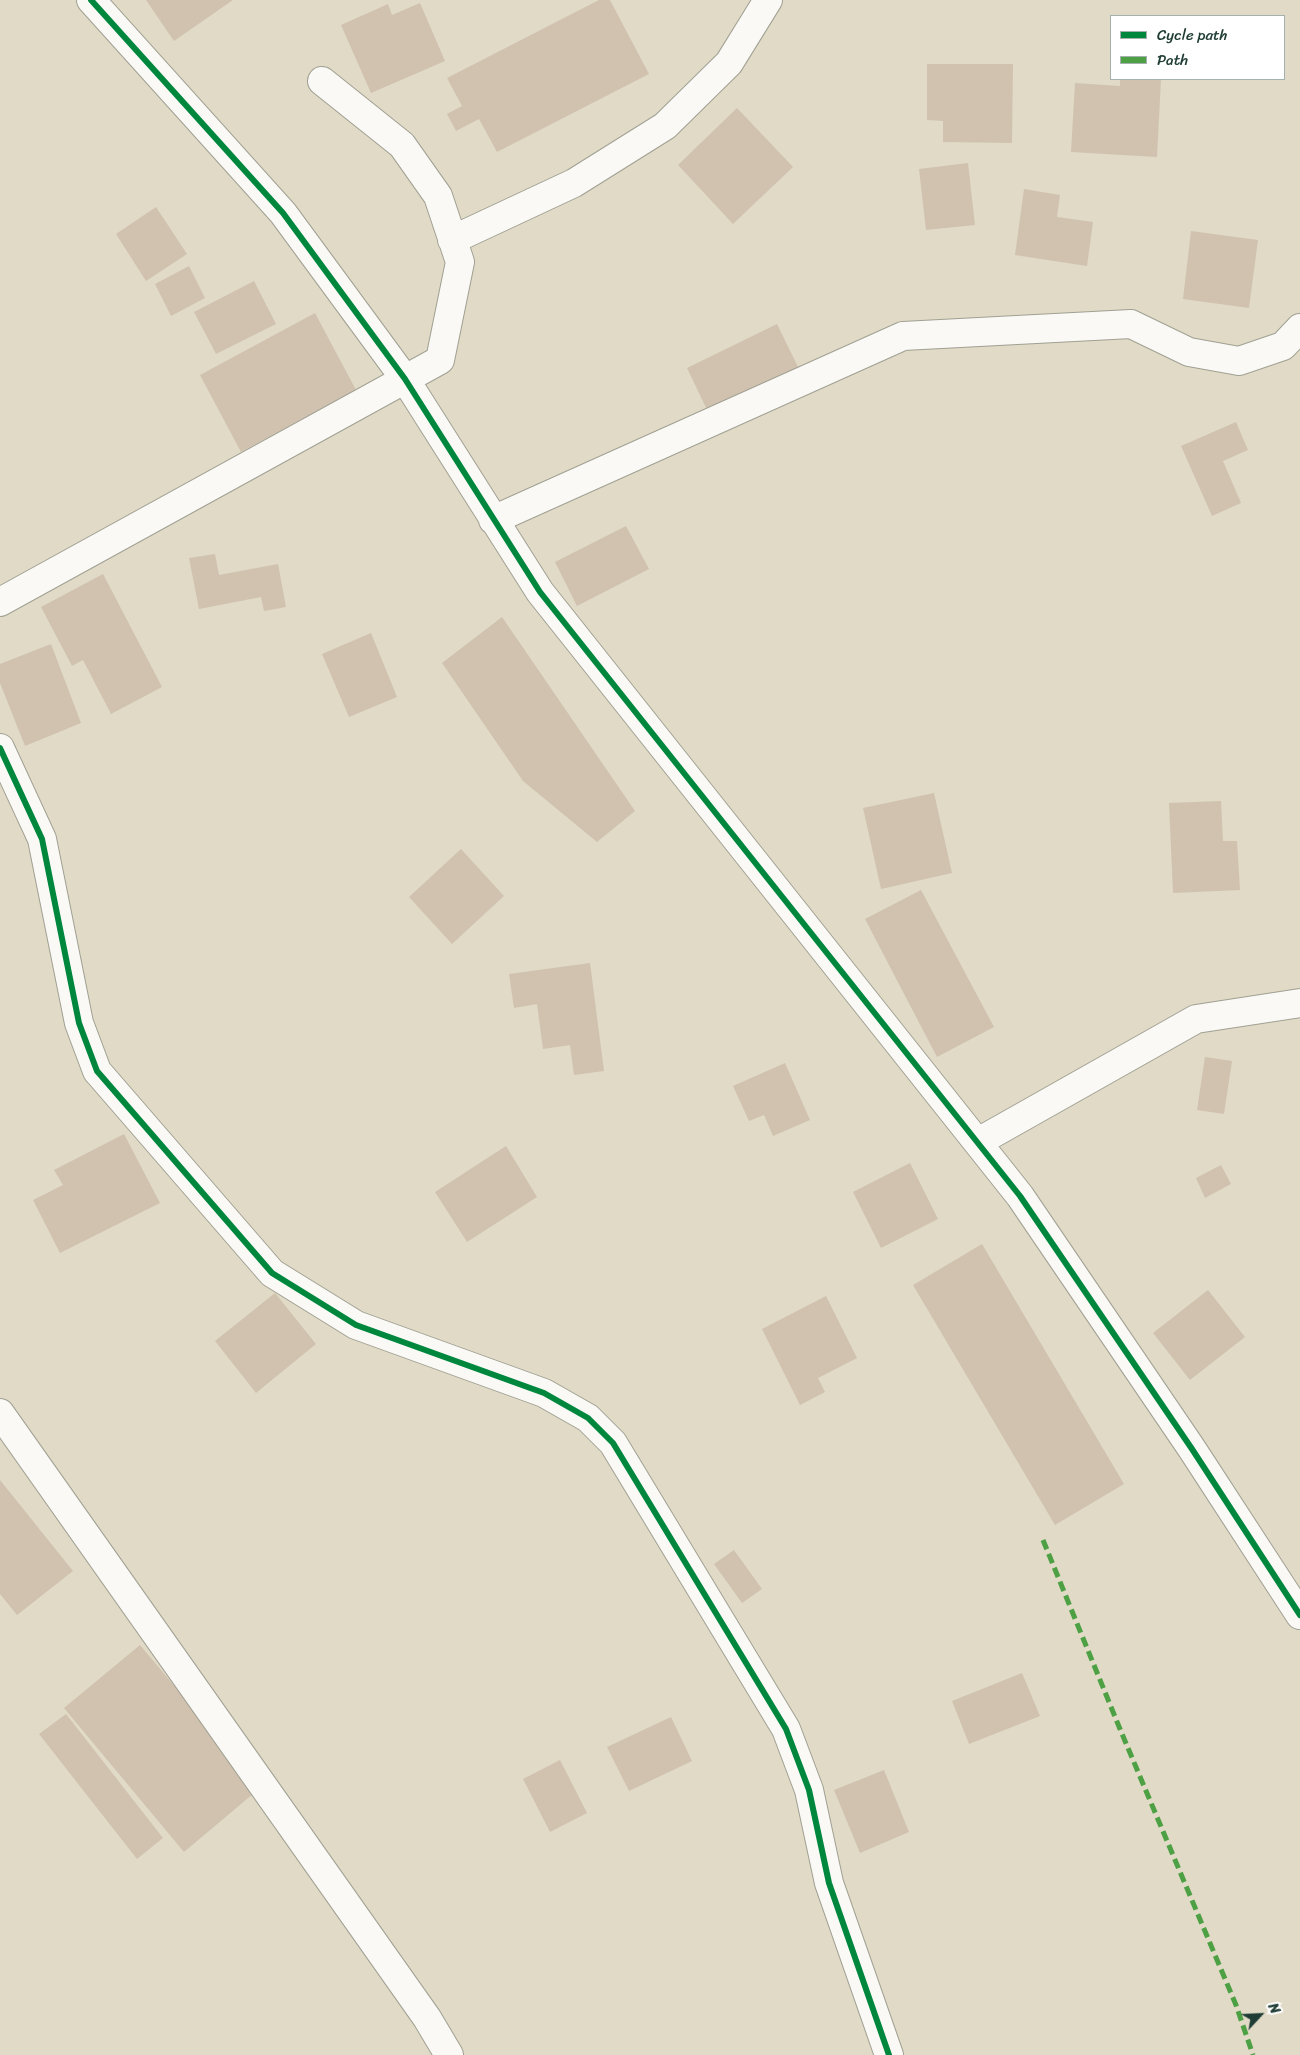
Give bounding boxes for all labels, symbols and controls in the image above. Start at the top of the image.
legend [1110,15,1285,80]
text: Cycle path [1157,22,1227,48]
text: Path [1157,47,1188,73]
north arrow [1235,1990,1285,2040]
text: N [1261,1999,1287,2018]

